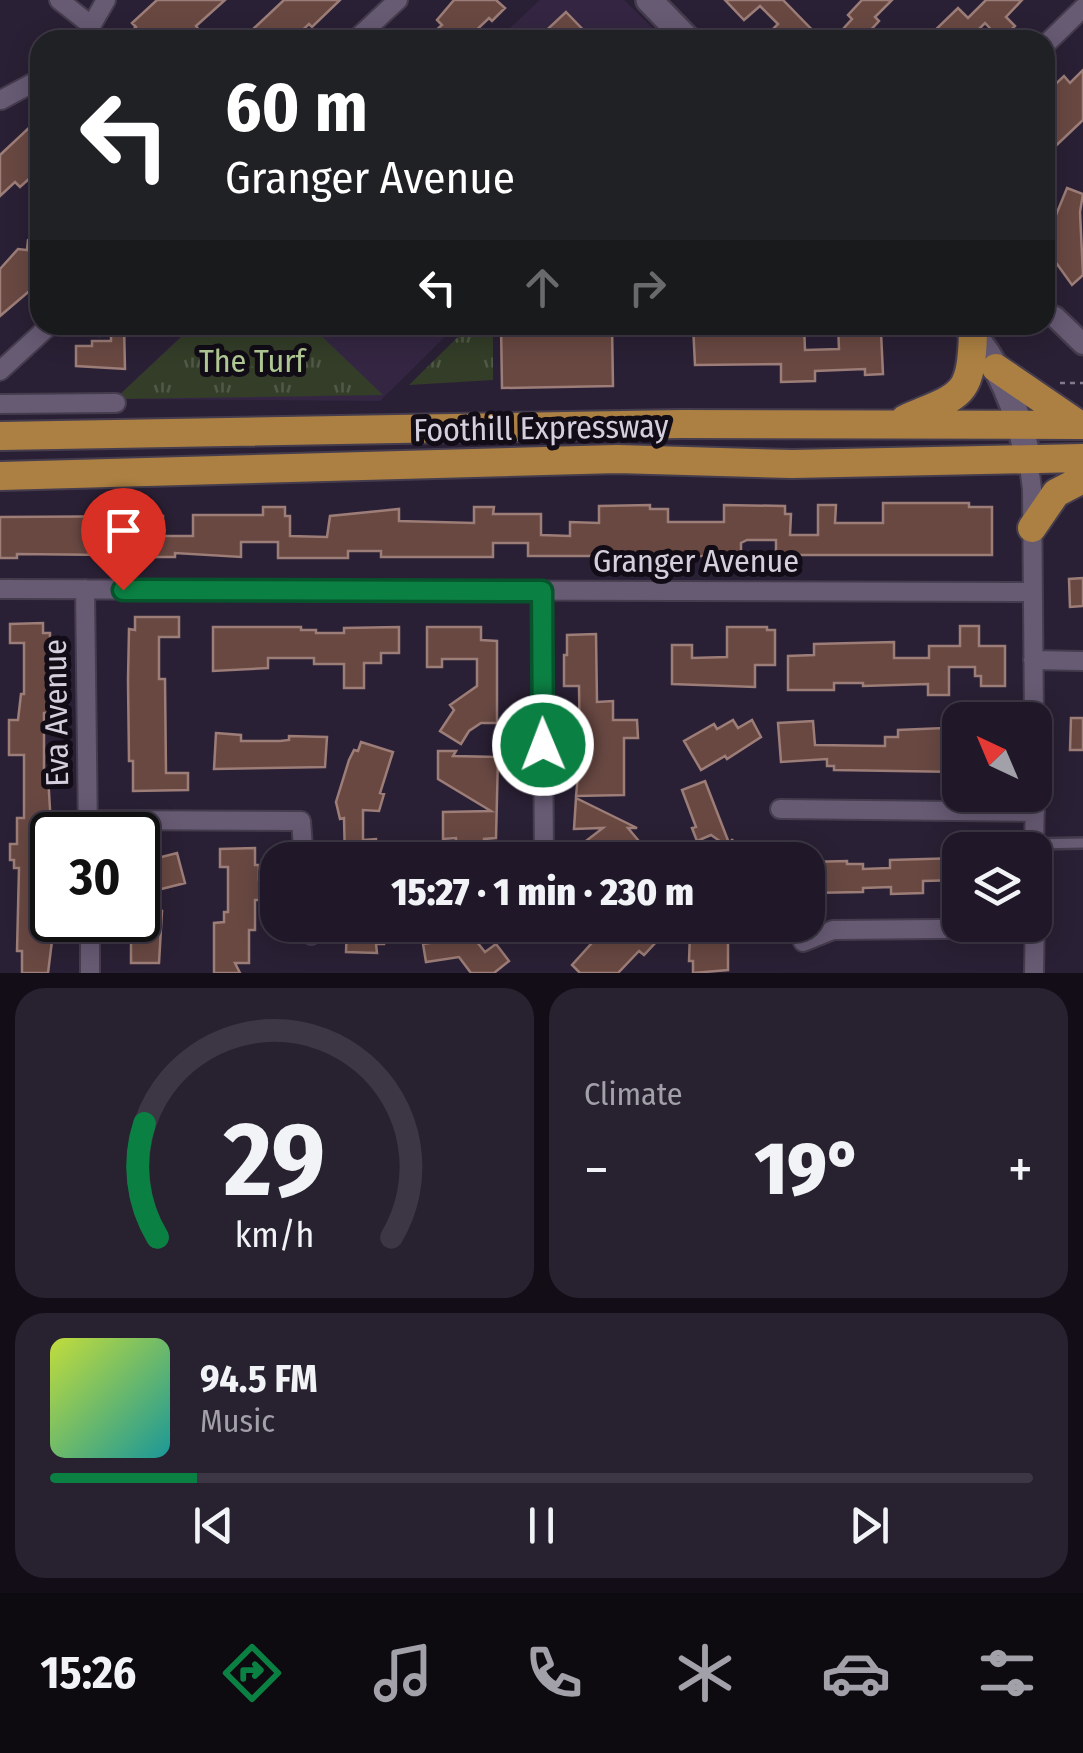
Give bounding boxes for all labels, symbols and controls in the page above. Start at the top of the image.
text: 60 m [225,66,368,150]
icon: left [60,70,190,200]
text: Granger Avenue [225,151,515,205]
icon: left [410,260,465,315]
icon: ahead [515,260,570,315]
icon: right [620,260,675,315]
park label: The Turf [199,342,307,380]
street label: Foothill Expressway [413,407,670,449]
pin [81,488,166,591]
icon: arrive [96,503,151,558]
street label: Granger Avenue [593,542,799,580]
street label: Eva Avenue [36,639,76,787]
position arrow [491,693,595,797]
north arrow [942,702,1052,812]
map controls [942,702,1052,942]
speed limit sign: 30 [30,812,160,942]
button: layers [942,832,1052,942]
text: 15:27 · 1 min · 230 m [391,869,694,915]
text: Climate [584,1075,683,1113]
text: 29 [223,1098,325,1223]
text: 19° [755,1124,862,1214]
text: − [584,1137,609,1203]
text: + [1008,1137,1033,1203]
text: km/h [235,1214,314,1256]
text: 94.5 FM [200,1356,318,1402]
text: Music [200,1402,275,1440]
icon: previous [186,1498,241,1553]
icon: pause [514,1498,569,1553]
icon: next [842,1498,897,1553]
icon: directions [217,1638,287,1708]
icon: music [368,1638,438,1708]
icon: phone [519,1638,589,1708]
icon: climate [670,1638,740,1708]
icon: car [821,1638,891,1708]
icon: filters [972,1638,1042,1708]
text: 15:26 [41,1646,136,1700]

